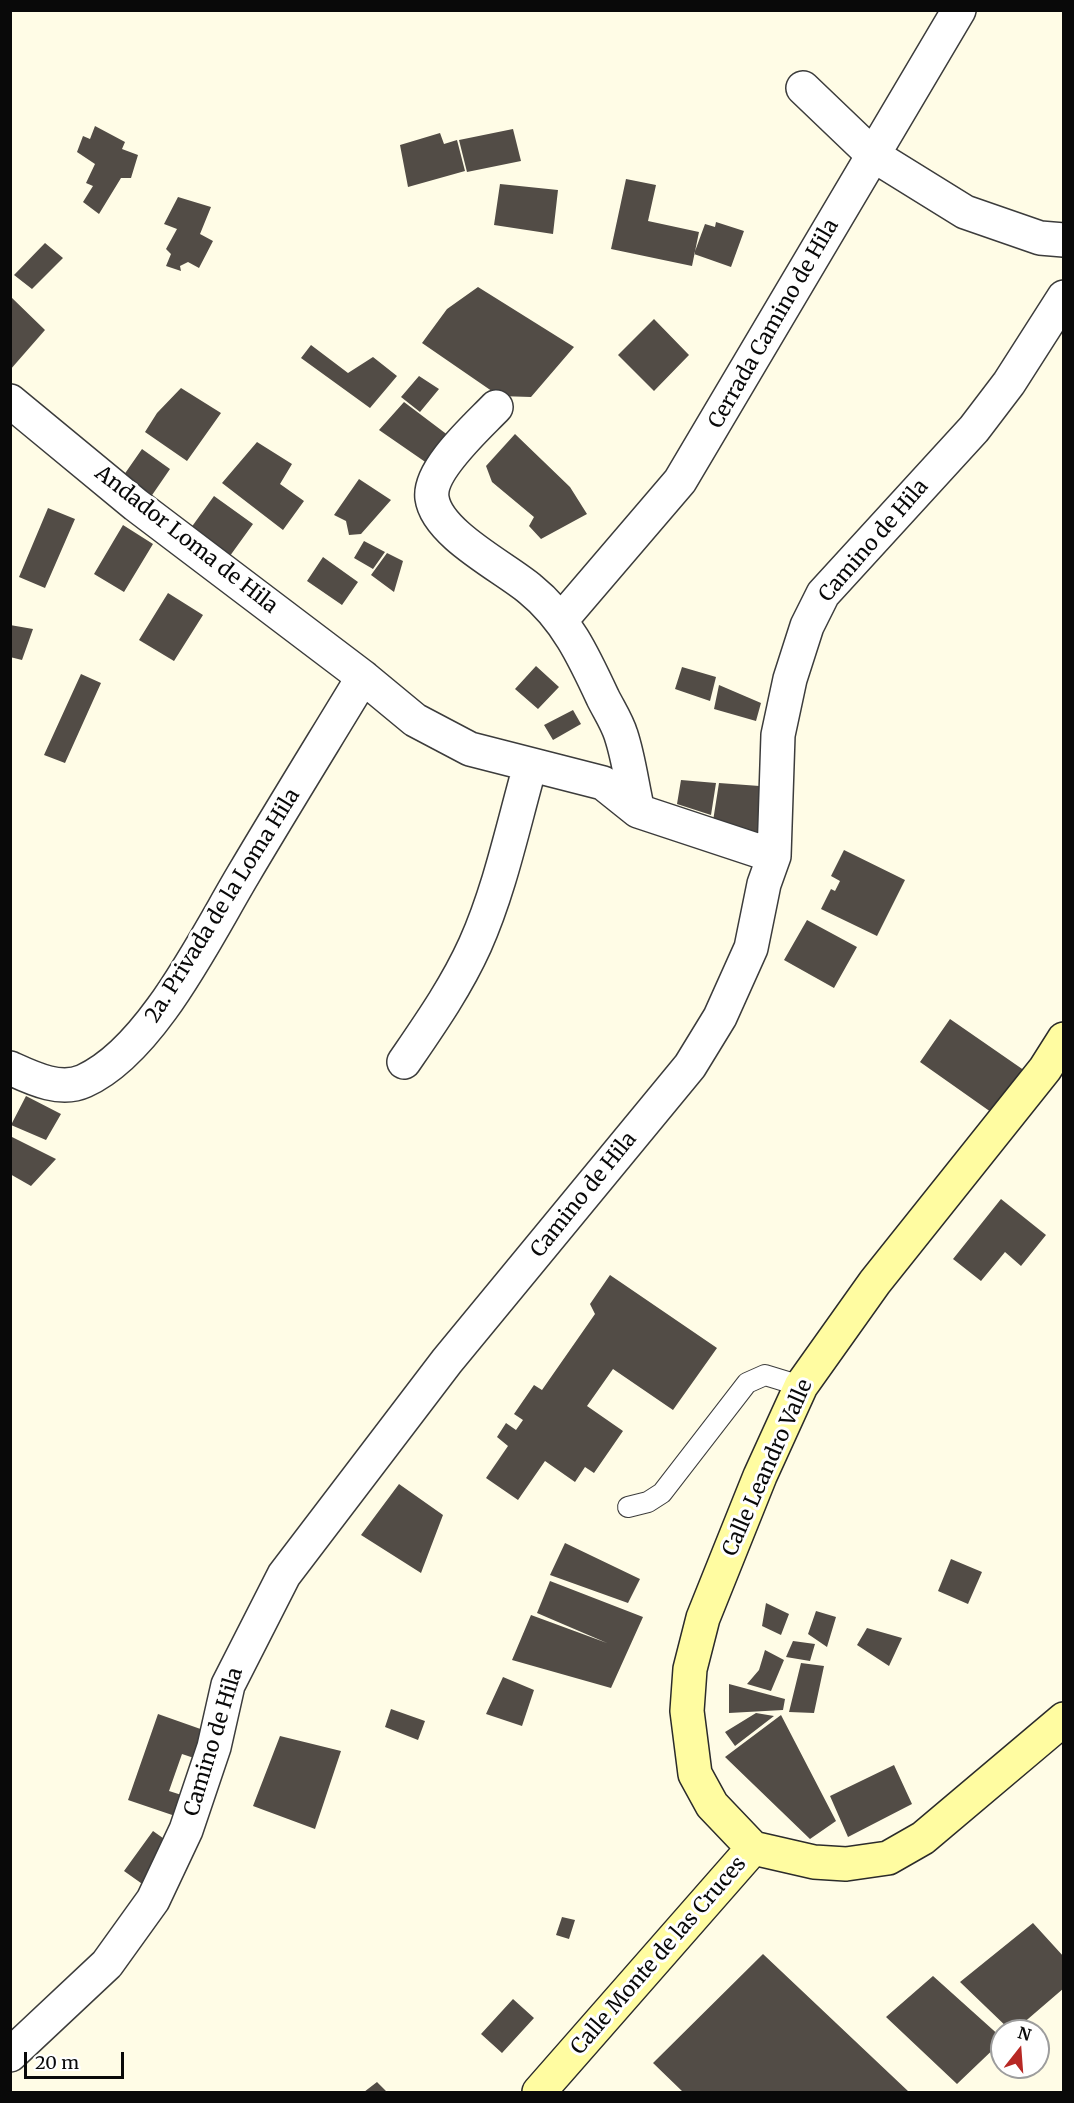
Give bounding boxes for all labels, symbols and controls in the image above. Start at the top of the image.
street label: Cerrada Camino de Hila [704,215,844,433]
street label: Andador Loma de Hila [90,461,282,619]
street label: Camino de Hila [814,475,934,607]
street label: 2a. Privada de la Loma Hila [140,784,306,1028]
street label: Camino de Hila [526,1127,642,1263]
street label: Calle Leandro Valle [718,1376,818,1560]
street label: Camino de Hila [179,1665,249,1819]
street label: Calle Monte de las Cruces [566,1852,752,2060]
north arrow [990,2019,1050,2079]
text: N [1016,2022,1034,2045]
scale bar [27,2040,128,2078]
text: 20 m [35,2051,79,2074]

